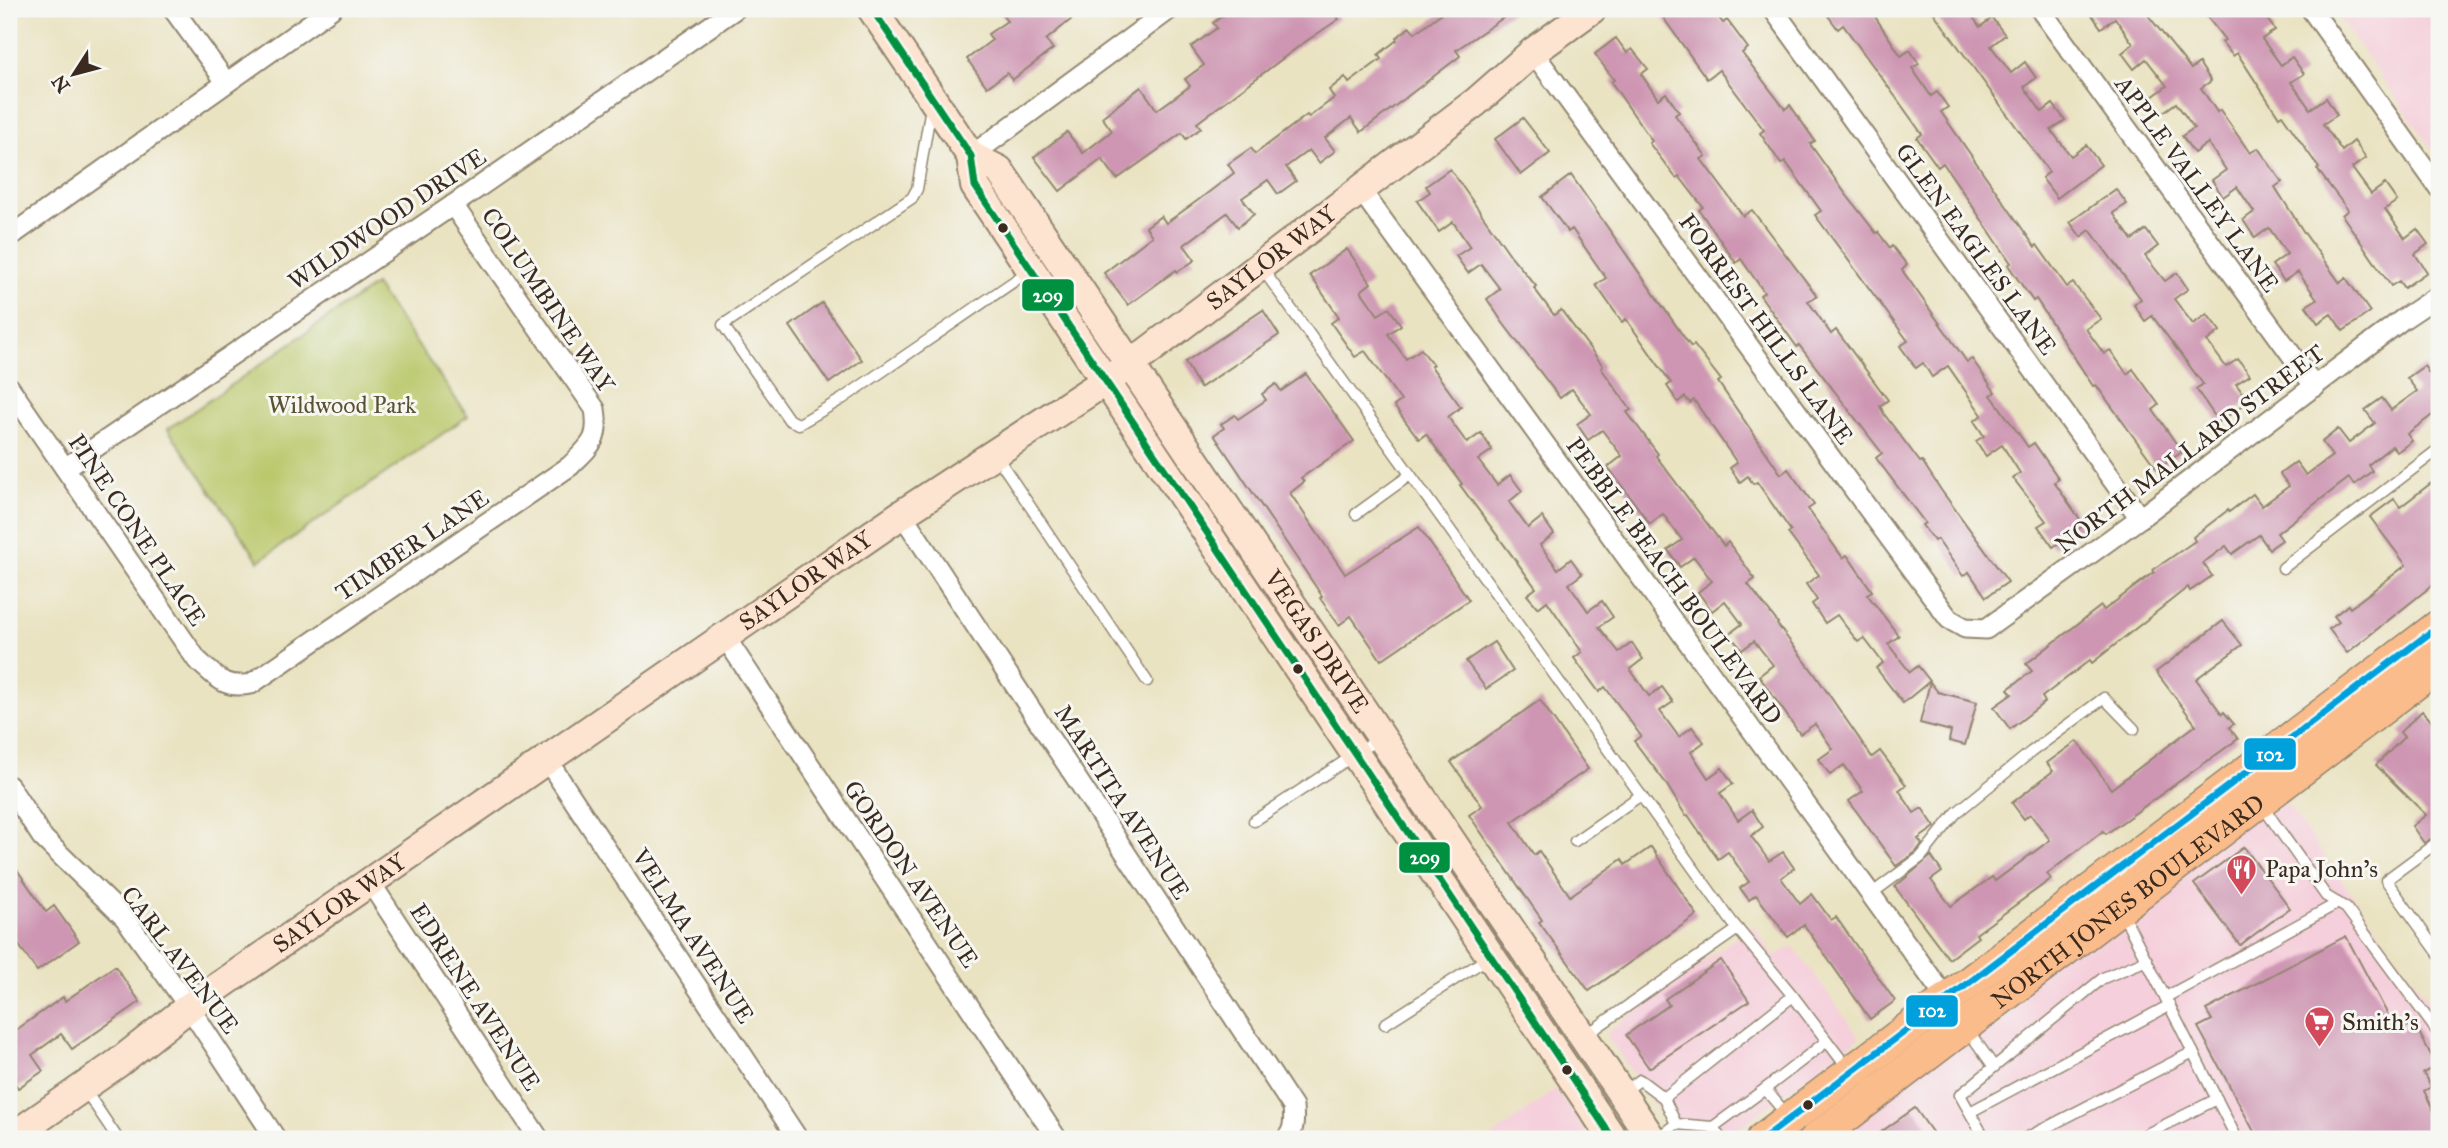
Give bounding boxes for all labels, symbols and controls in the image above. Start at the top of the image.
north arrow [38,38,108,108]
street label: APPLE VALLEY LANE [2108,69,2286,298]
text: N [47,70,75,97]
street label: GLEN EAGLES LANE [1889,137,2063,361]
street label: WILDWOOD DRIVE [282,142,492,296]
street label: SAYLOR WAY [1200,198,1343,317]
street label: COLUMBINE WAY [475,202,621,399]
street label: FORREST HILLS LANE [1672,208,1860,450]
unlabelled marker [996,221,1010,235]
line badge: 209 [1021,278,1075,312]
text: 209 [1033,284,1063,308]
street label: NORTH MALLARD STREET [2049,338,2331,560]
park label: Wildwood Park [268,390,417,420]
street label: PINE CONE PLACE [62,428,212,632]
street label: PEBBLE BEACH BOULEVARD [1560,431,1788,731]
street label: TIMBER LANE [330,483,494,607]
street label: SAYLOR WAY [733,524,879,637]
street label: VEGAS DRIVE [1257,563,1376,719]
unlabelled marker [1291,662,1305,676]
street label: MARTITA AVENUE [1048,699,1196,905]
line badge: 102 [2243,737,2297,771]
text: 102 [2256,743,2285,766]
street label: GORDON AVENUE [837,775,985,973]
street label: NORTH JONES BOULEVARD [1985,788,2271,1015]
line badge: 209 [1398,841,1451,874]
street label: VELMA AVENUE [625,842,761,1029]
street label: SAYLOR WAY [267,846,412,960]
text: 209 [1410,846,1440,870]
restaurant icon: Papa John's [2225,852,2259,896]
place label: Papa John's [2265,854,2378,884]
street label: CARL AVENUE [115,880,245,1040]
street label: EDRENE AVENUE [403,898,547,1096]
line badge: 102 [1905,994,1959,1028]
text: 102 [1918,999,1947,1022]
supermarket icon: Smith's [2302,1005,2336,1049]
place label: Smith's [2342,1007,2419,1037]
unlabelled marker [1560,1063,1574,1077]
unlabelled marker [1801,1098,1815,1112]

